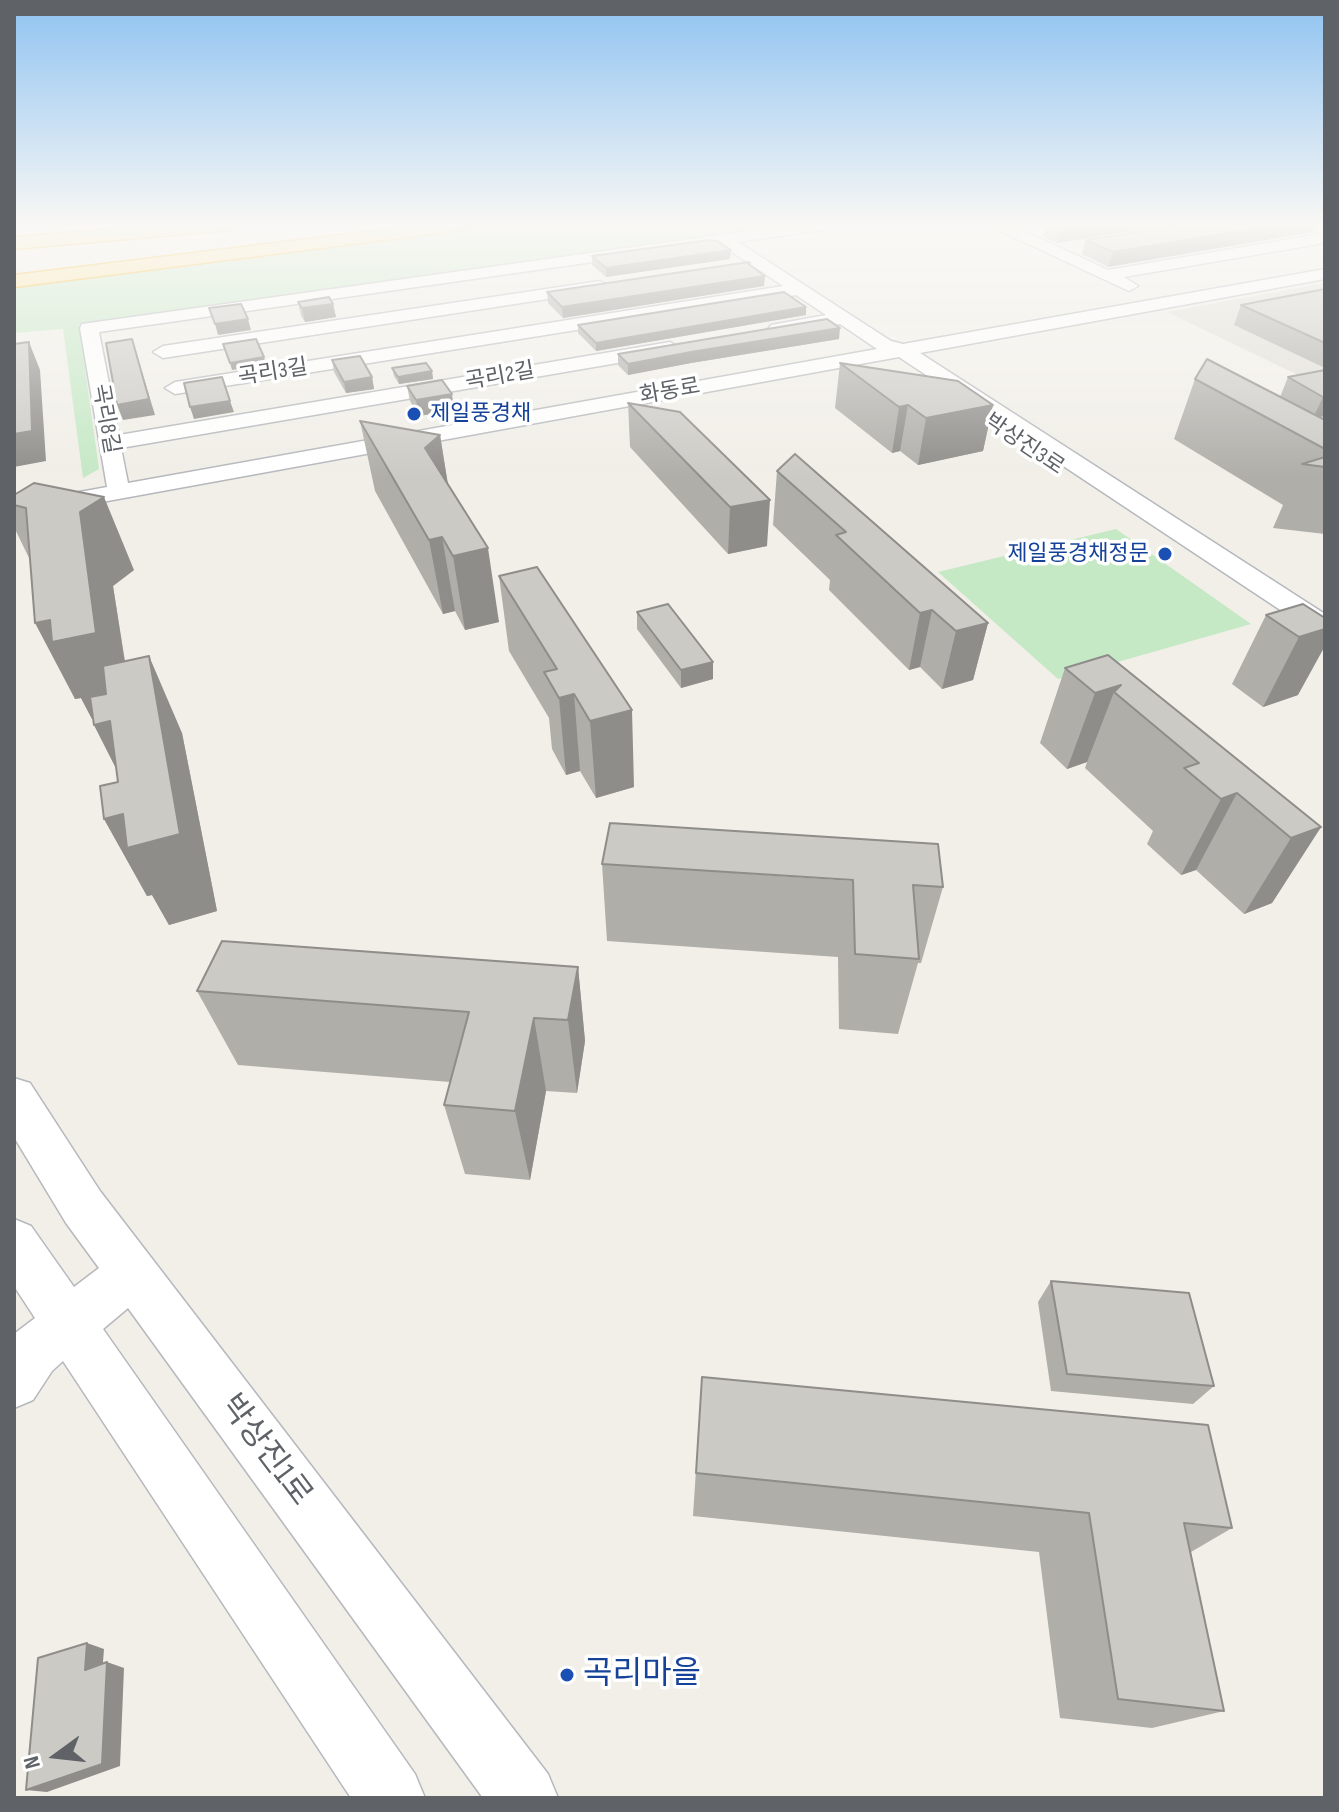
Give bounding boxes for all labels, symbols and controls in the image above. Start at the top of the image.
street label: 곡리3길 [236,354,310,392]
street label: 곡리2길 [463,358,537,396]
street label: 화동로 [638,374,702,410]
street label: 곡리8길 [86,382,124,456]
place label: 제일풍경채 [430,401,531,427]
marker: 제일풍경채 [405,405,423,423]
street label: 박상진3로 [979,409,1069,481]
place label: 제일풍경채정문 [1007,541,1149,567]
marker: 제일풍경채정문 [1156,545,1174,563]
street label: 박상진1로 [211,1388,319,1514]
place label: 곡리마을 [583,1656,701,1694]
marker: 곡리마을 [558,1666,576,1684]
north arrow [16,1716,96,1796]
text: N [18,1753,47,1772]

